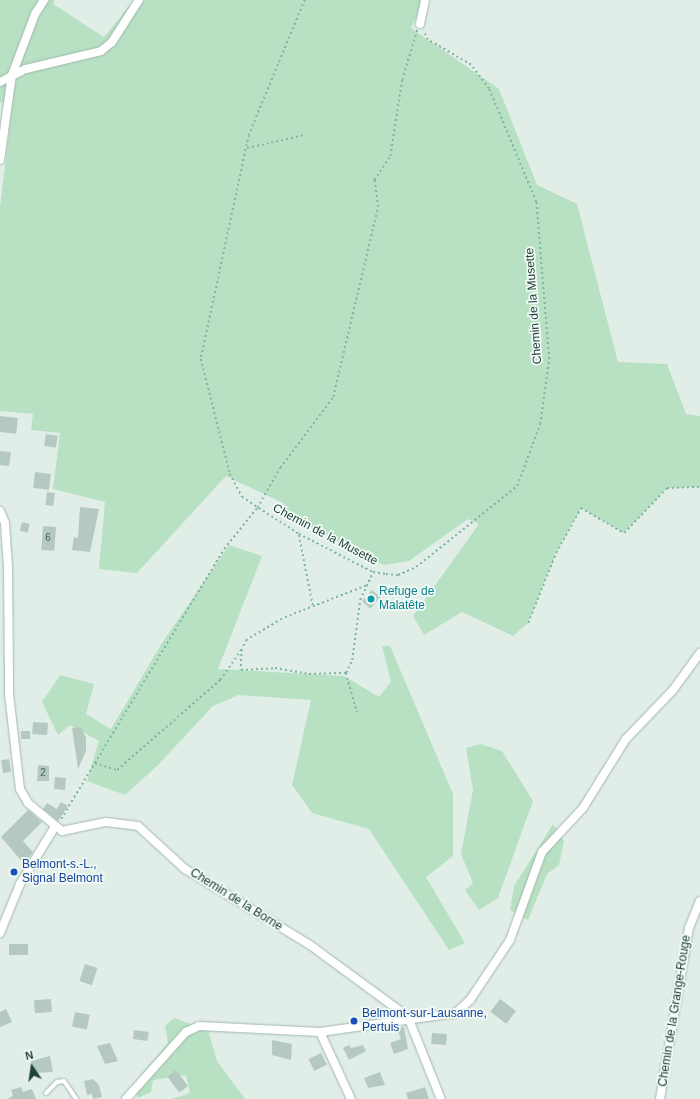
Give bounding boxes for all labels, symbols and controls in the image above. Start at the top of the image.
street label: Chemin de la Musette [523,247,545,365]
street label: Chemin de la Musette [270,501,380,569]
house number: 6 [45,532,51,544]
place label: Refuge de Malatête [379,585,434,613]
marker: Refuge de Malatête [366,594,376,604]
house number: 2 [40,767,46,779]
place label: Belmont-s.-L., Signal Belmont [22,858,103,886]
street label: Chemin de la Borne [187,866,285,934]
marker: Belmont-s.-L., Signal Belmont [9,867,19,877]
street label: Chemin de la Grange-Rouge [656,934,694,1088]
place label: Belmont-sur-Lausanne, Pertuis [362,1007,487,1035]
marker: Belmont-sur-Lausanne, Pertuis [349,1016,359,1026]
north arrow [12,1047,52,1087]
text: N [24,1049,35,1062]

